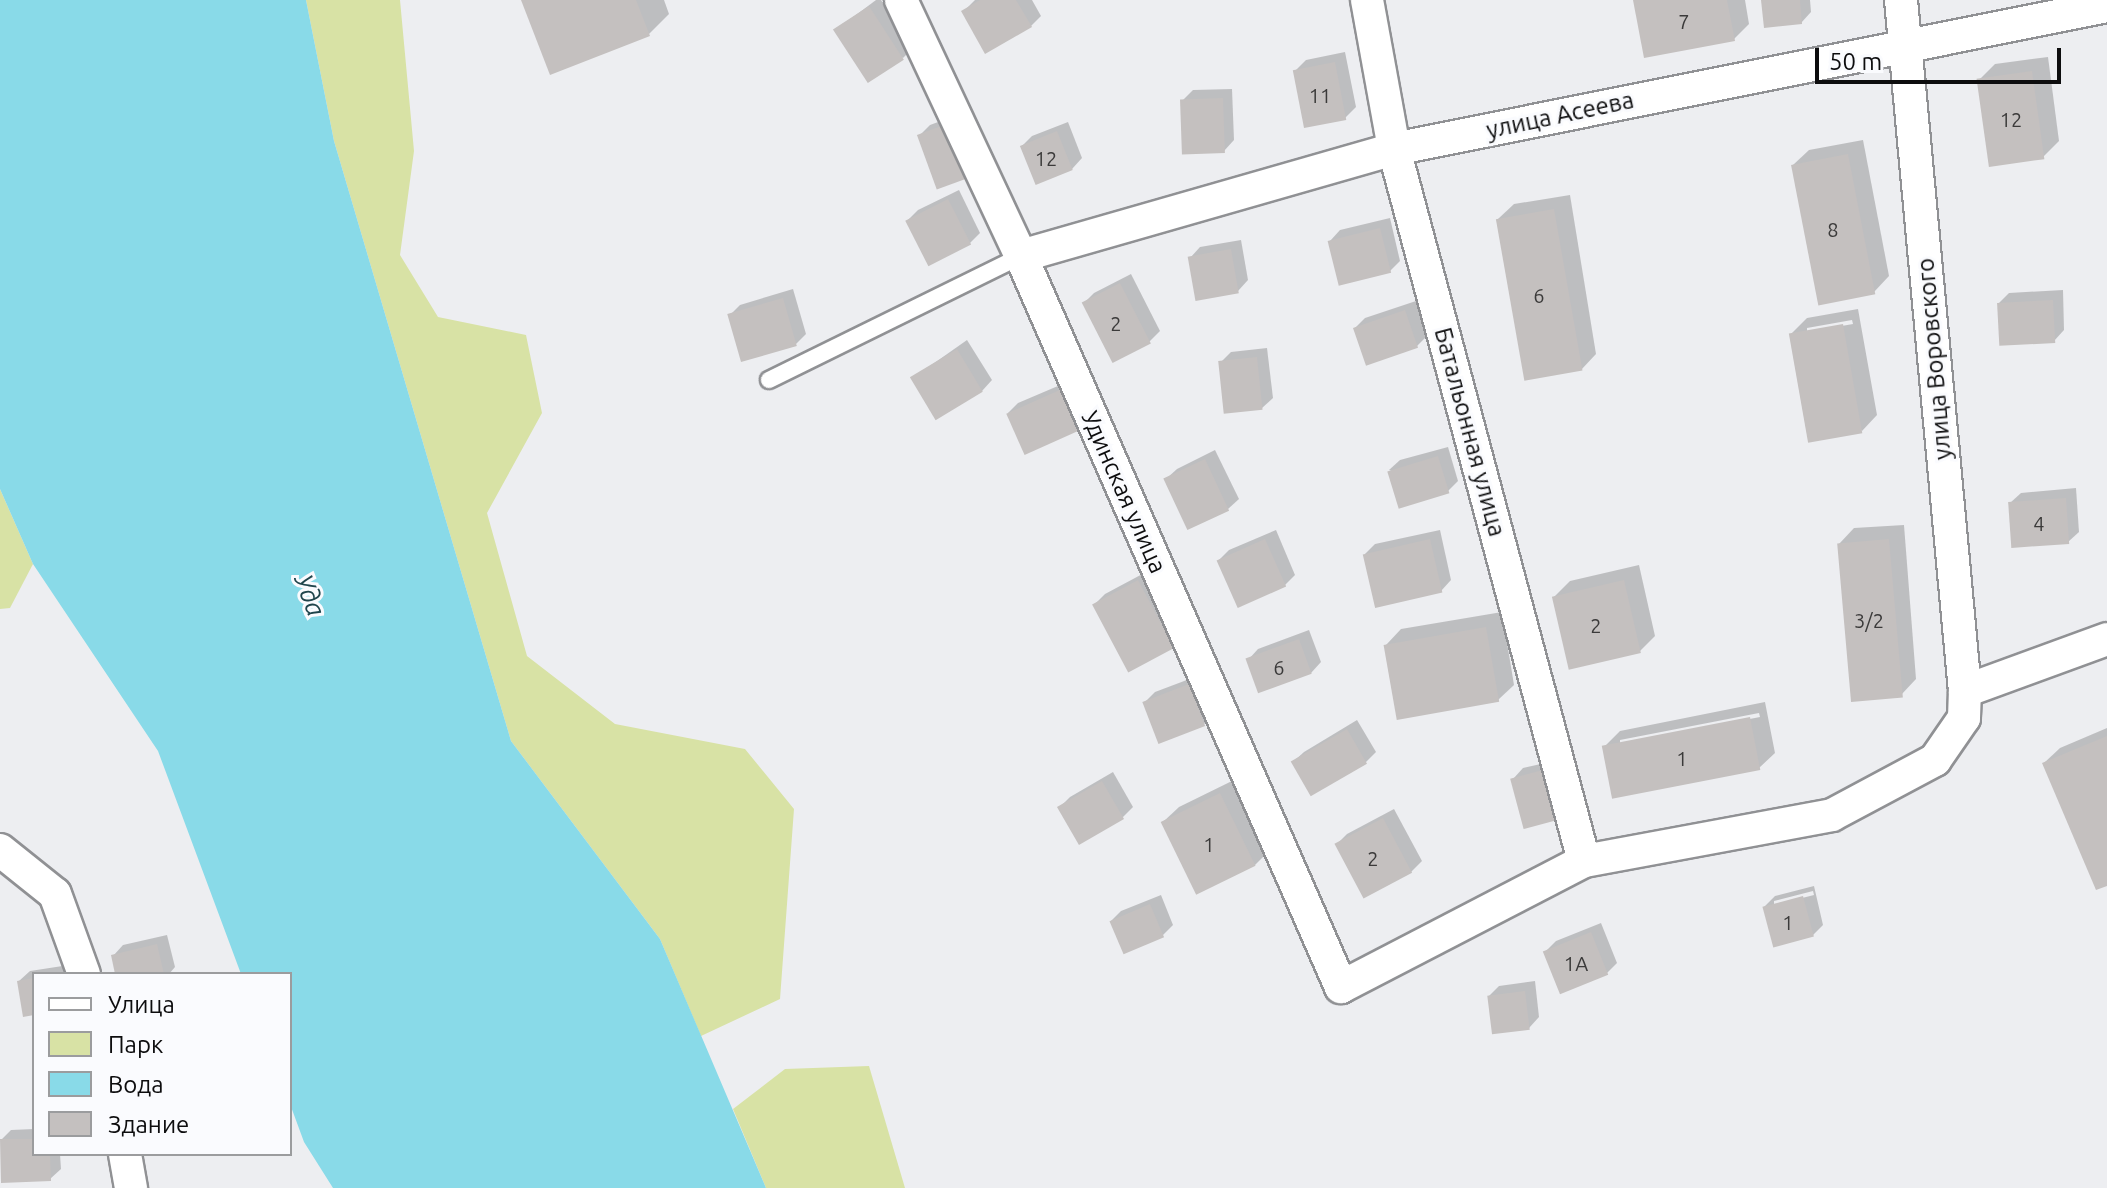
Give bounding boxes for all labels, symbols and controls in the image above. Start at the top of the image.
house number: 7 [1678,9,1690,33]
scale bar [1819,32,2065,82]
text: 50 m [1829,48,1882,75]
house number: 11 [1309,83,1331,107]
street label: улица Асеева [1484,85,1636,145]
house number: 12 [2000,107,2022,131]
house number: 12 [1035,146,1057,170]
house number: 8 [1827,217,1839,241]
street label: улица Воровского [1911,257,1957,461]
house number: 6 [1533,283,1545,307]
house number: 2 [1110,311,1122,335]
street label: Батальонная улица [1428,324,1512,540]
street label: Удинская улица [1075,406,1173,578]
house number: 4 [2033,511,2045,535]
water label: Уда [288,570,332,620]
house number: 3/2 [1854,608,1884,632]
house number: 2 [1590,613,1602,637]
house number: 6 [1273,655,1285,679]
house number: 1 [1676,746,1688,770]
house number: 1 [1203,832,1215,856]
house number: 2 [1367,846,1379,870]
house number: 1 [1782,910,1794,934]
house number: 1А [1564,951,1588,975]
legend [32,972,292,1156]
text: Улица [108,991,175,1018]
text: Парк [108,1031,163,1058]
text: Вода [108,1071,164,1098]
text: Здание [108,1111,189,1138]

